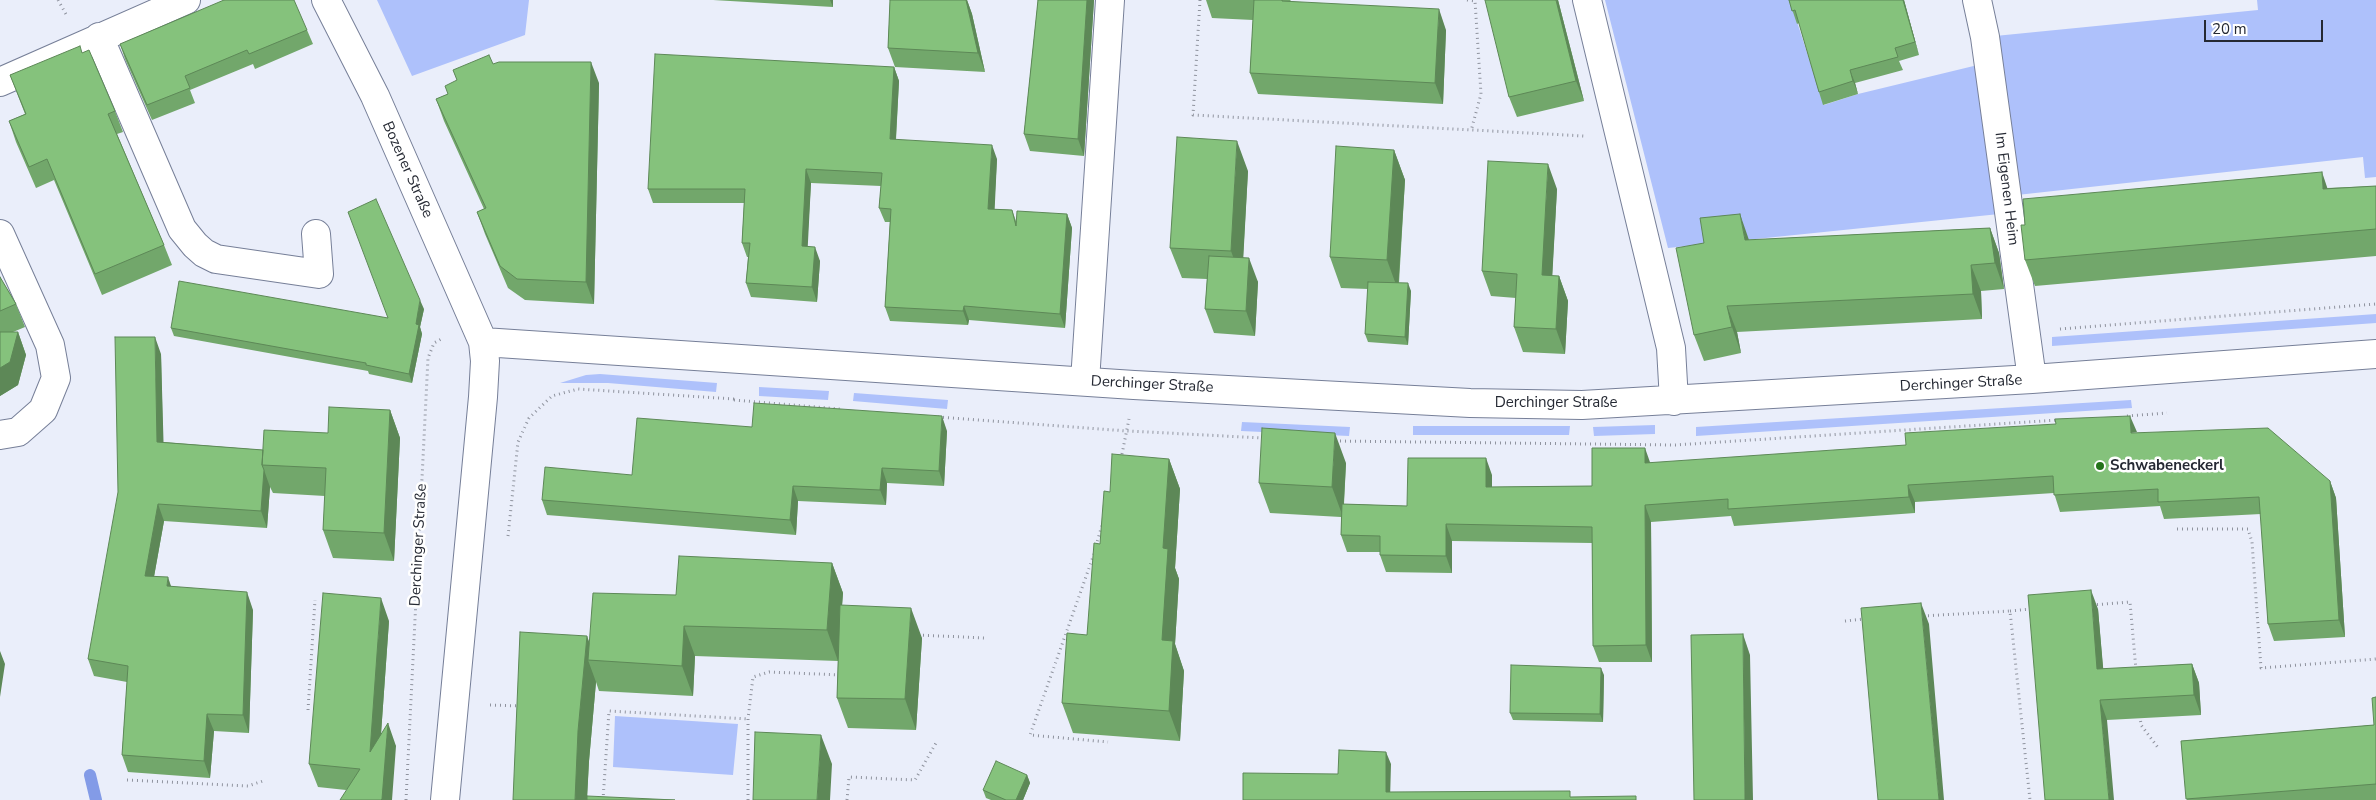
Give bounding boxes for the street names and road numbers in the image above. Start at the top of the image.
street label: Bozener Straße [378,119,436,221]
street label: Im Eigenen Heim [1990,131,2022,247]
street label: Derchinger Straße [1899,372,2023,396]
street label: Derchinger Straße [1090,373,1214,397]
street label: Derchinger Straße [1495,394,1617,412]
street label: Derchinger Straße [407,483,431,607]

